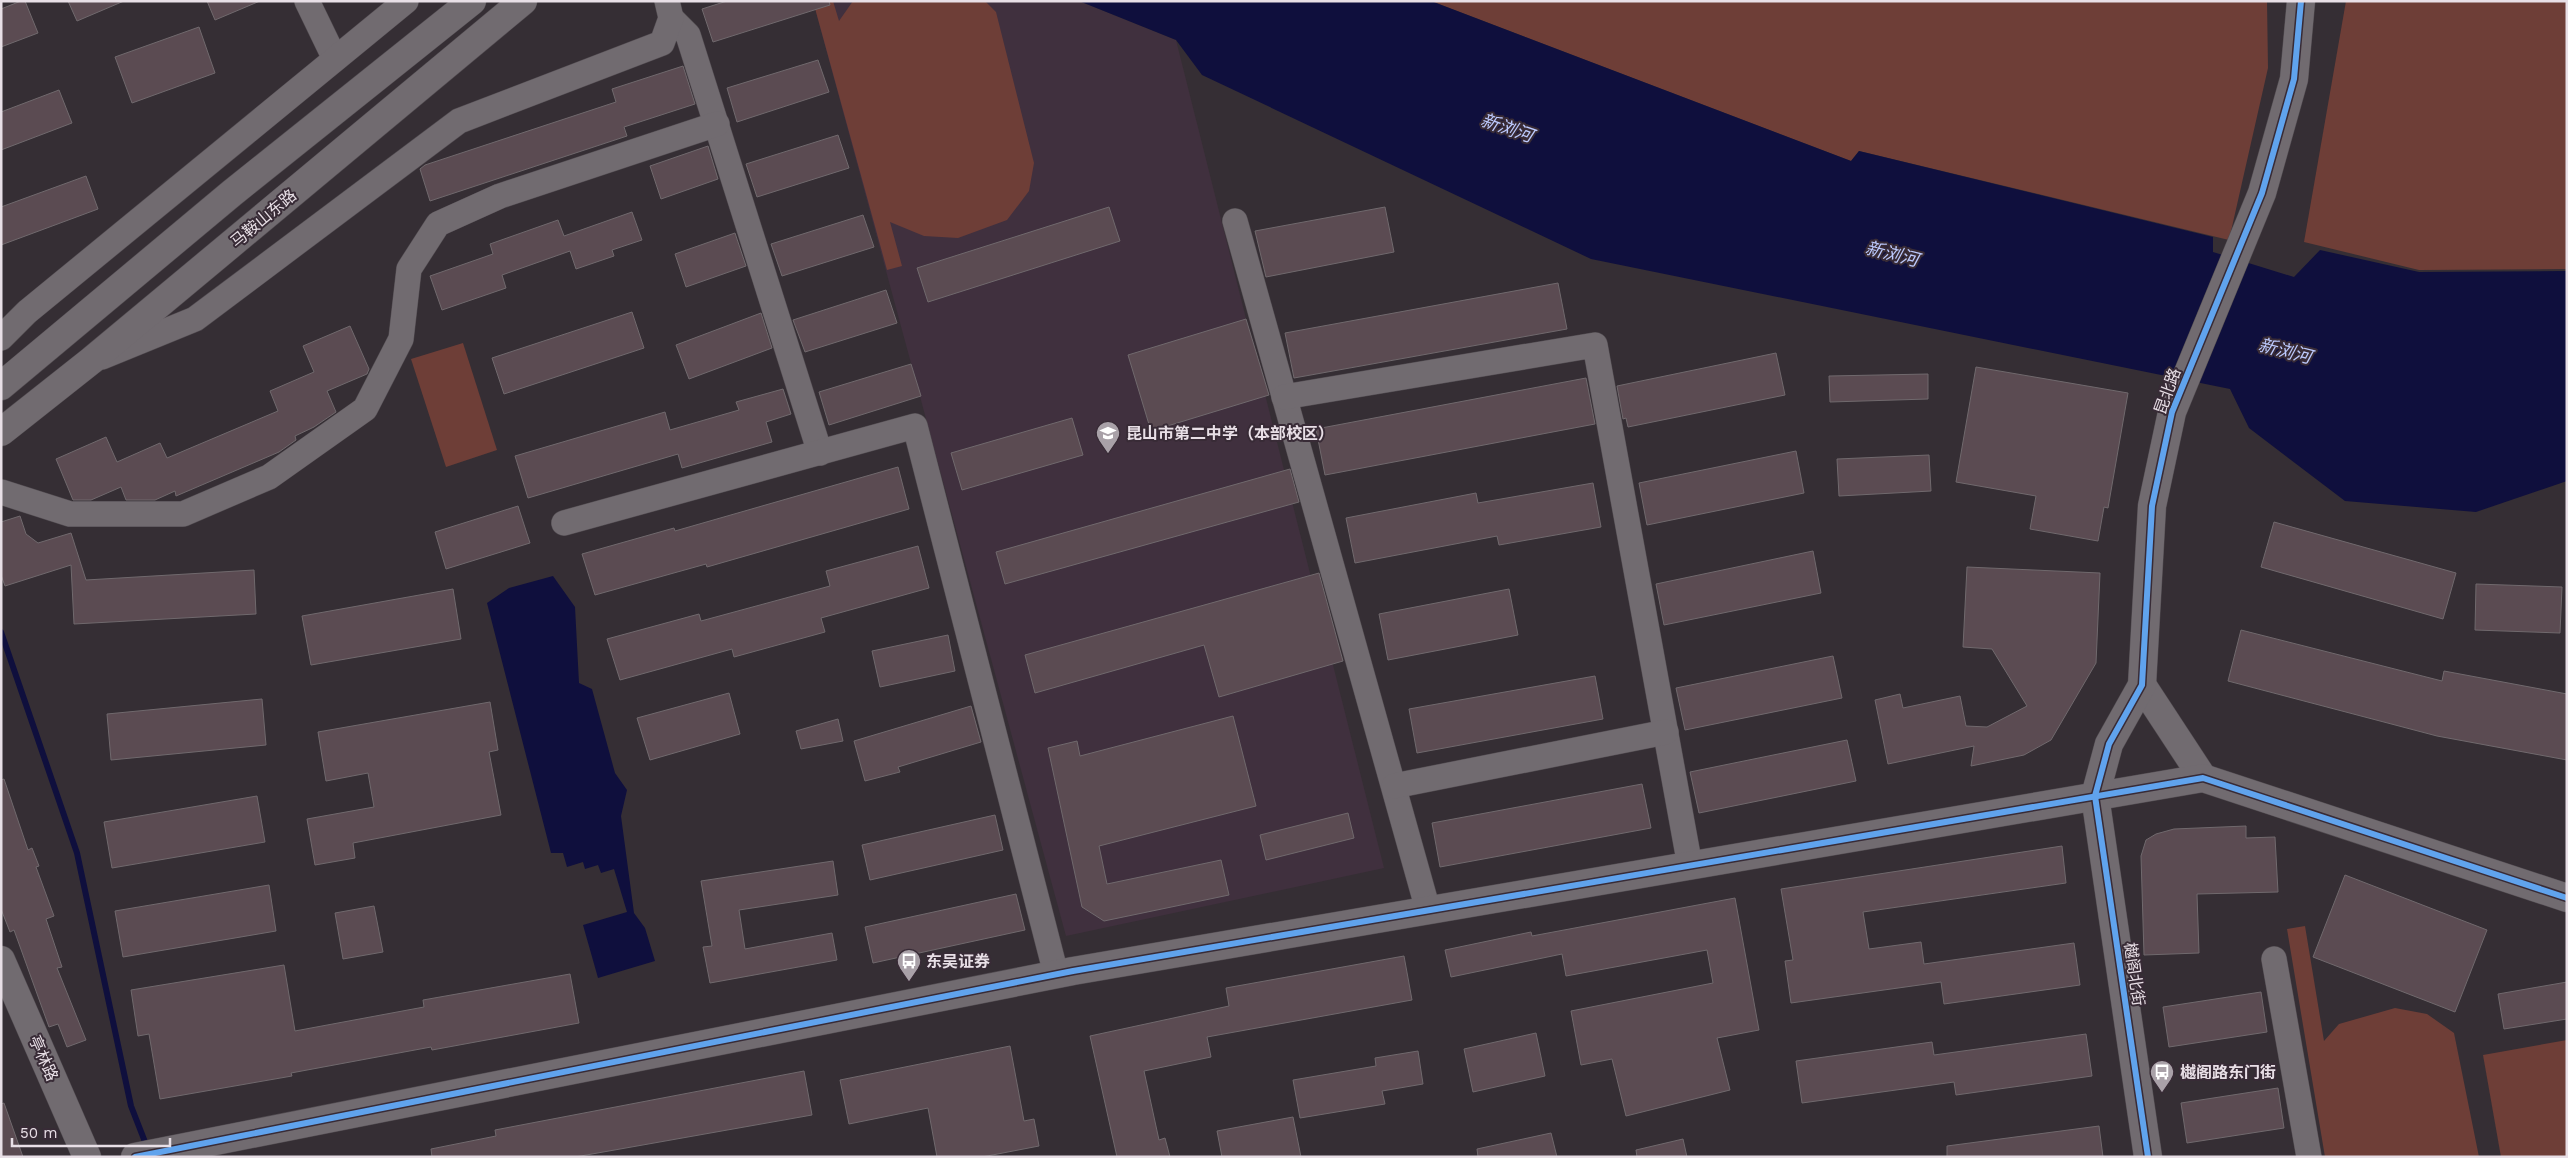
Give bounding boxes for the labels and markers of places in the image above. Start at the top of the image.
school or university icon: 昆山市第二中学（本部校区） [1095,420,1121,454]
place label: 昆山市第二中学（本部校区） [1126,424,1334,443]
bus stop icon: 东吴证券 [896,948,922,982]
place label: 东吴证券 [926,952,990,971]
bus stop icon: 樾阁路东门街 [2149,1059,2175,1093]
place label: 樾阁路东门街 [2180,1063,2276,1082]

